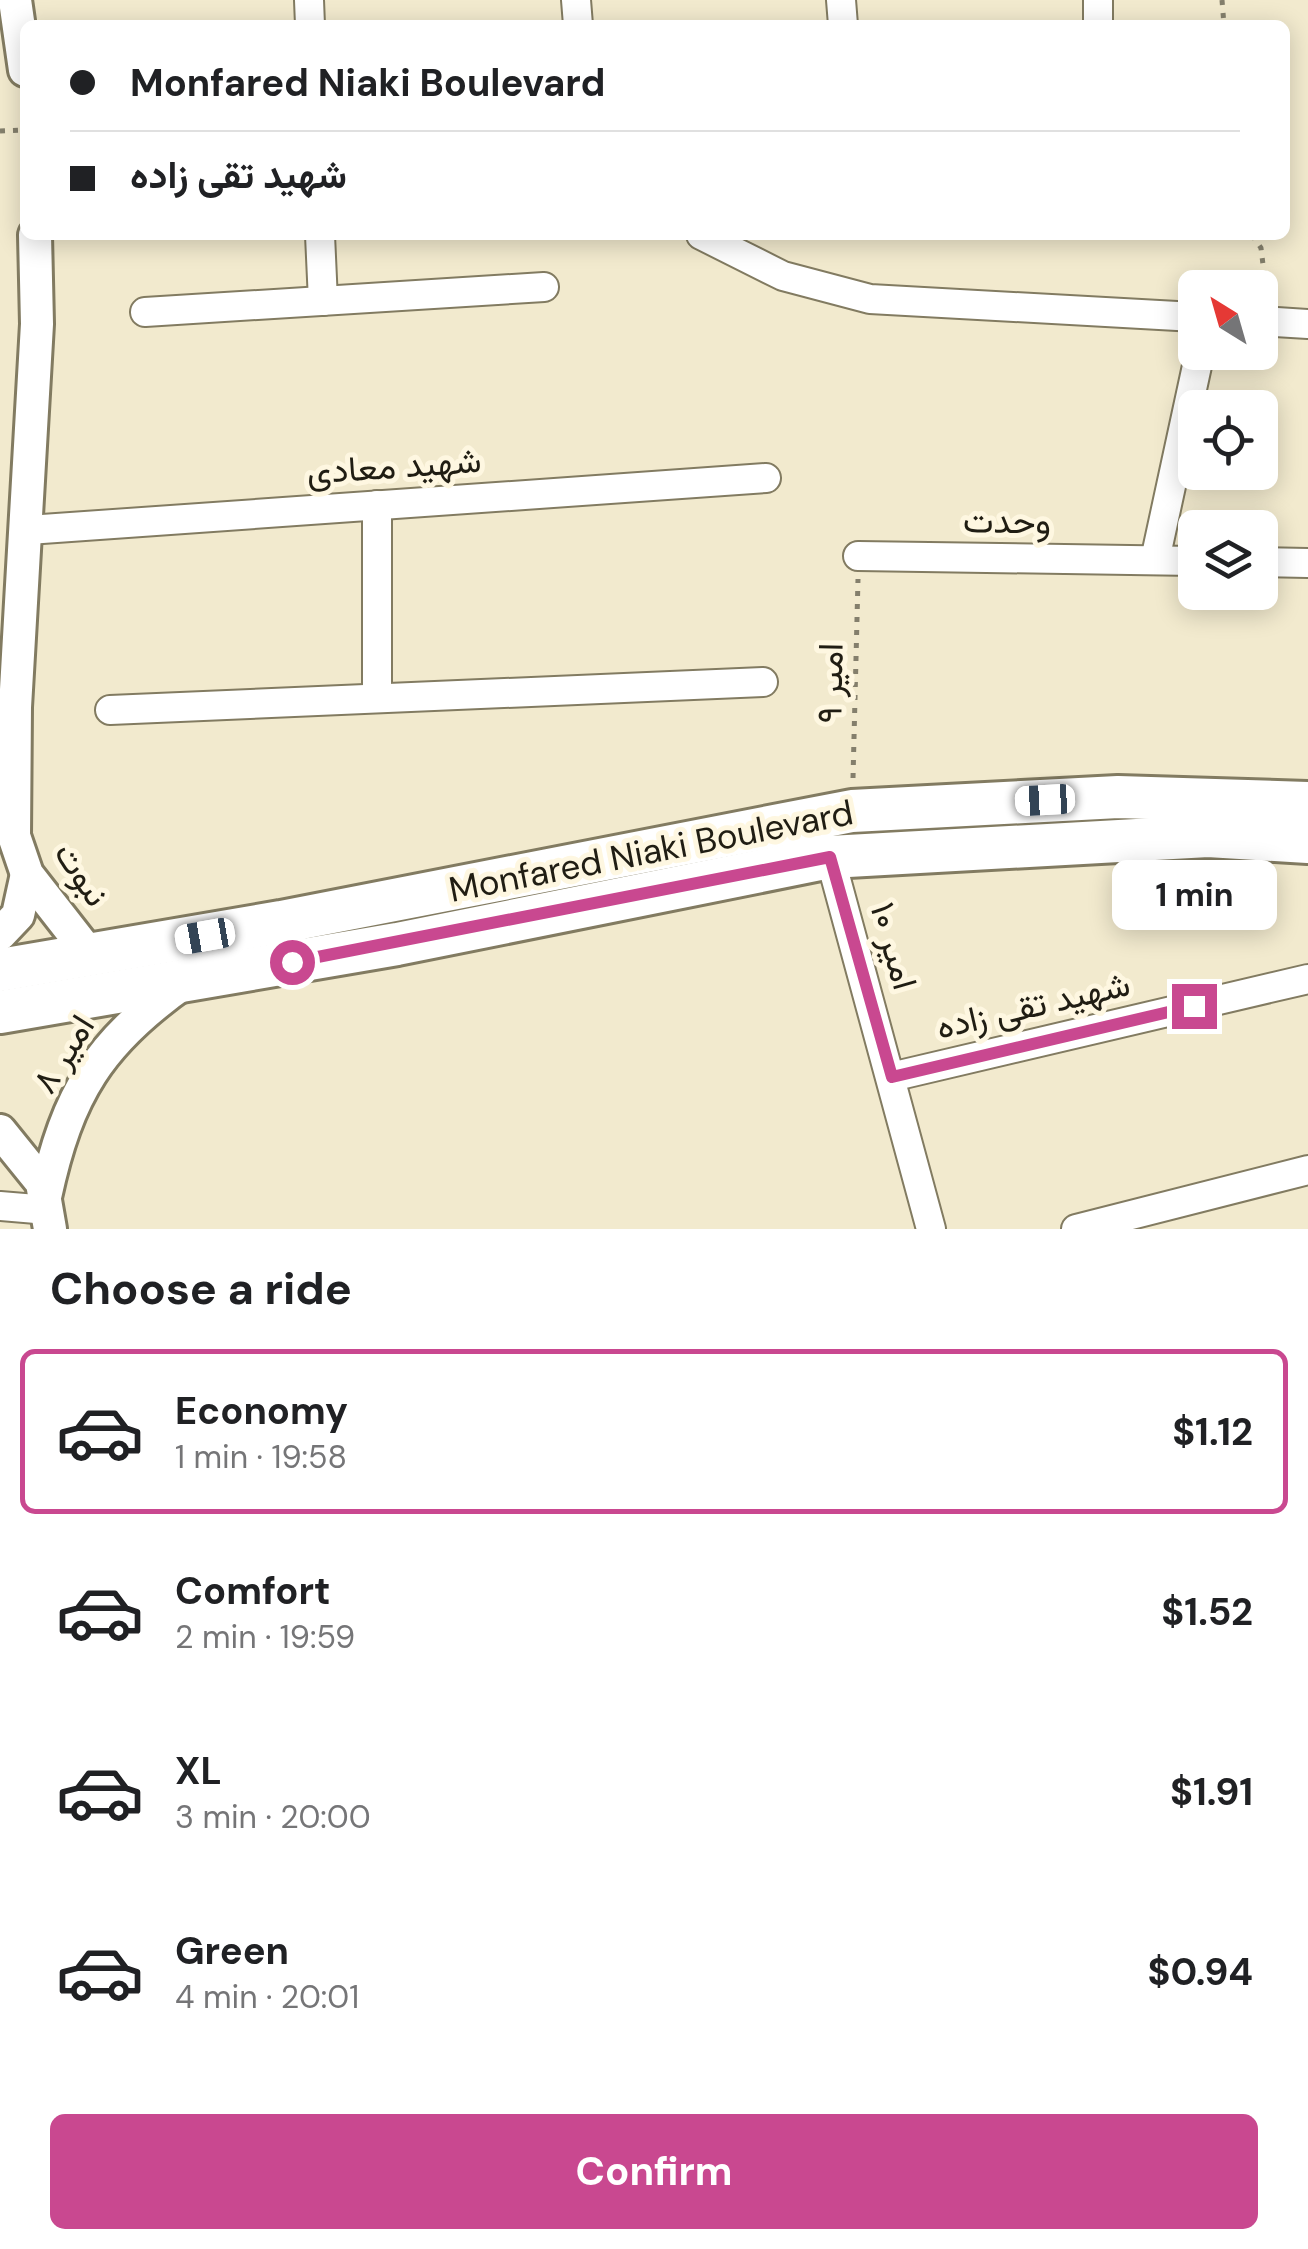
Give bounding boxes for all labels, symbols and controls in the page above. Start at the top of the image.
text: Monfared Niaki Boulevard [130,58,605,108]
text: شهید تقی زاده [130,150,347,200]
north arrow [1178,270,1278,370]
map controls [1178,270,1278,610]
button: locate [1178,390,1278,490]
street label: شهید معادی [305,437,483,495]
street label: وحدت [962,497,1052,545]
button: layers [1178,510,1278,610]
street label: امیر ۹ [806,642,854,724]
car [1014,783,1076,817]
street label: Monfared Niaki Boulevard [445,789,857,913]
street label: نبوت [44,833,120,915]
callout: 1 min [1112,861,1276,931]
text: 1 min [1156,874,1233,916]
street label: امیر ۱۰ [860,897,928,995]
car [173,916,237,956]
route start [270,940,315,985]
street label: شهید تقی زاده [932,960,1134,1050]
route end [1172,984,1217,1029]
street label: امیر ۸ [21,1006,105,1102]
text: Choose a ride [50,1259,352,1318]
text: Economy [175,1386,348,1436]
icon: car [55,1387,145,1477]
text: $1.12 [1172,1407,1253,1457]
text: 1 min · 19:58 [175,1436,347,1478]
text: Comfort [175,1566,331,1616]
icon: car [55,1567,145,1657]
text: $1.52 [1161,1587,1253,1637]
text: 2 min · 19:59 [175,1616,355,1658]
text: XL [175,1746,222,1796]
icon: car [55,1747,145,1837]
text: $1.91 [1170,1767,1253,1817]
text: 3 min · 20:00 [175,1796,371,1838]
text: Green [175,1926,289,1976]
icon: car [55,1927,145,2017]
text: $0.94 [1148,1947,1253,1997]
text: 4 min · 20:01 [175,1976,359,2018]
button: Confirm [50,2114,1258,2229]

